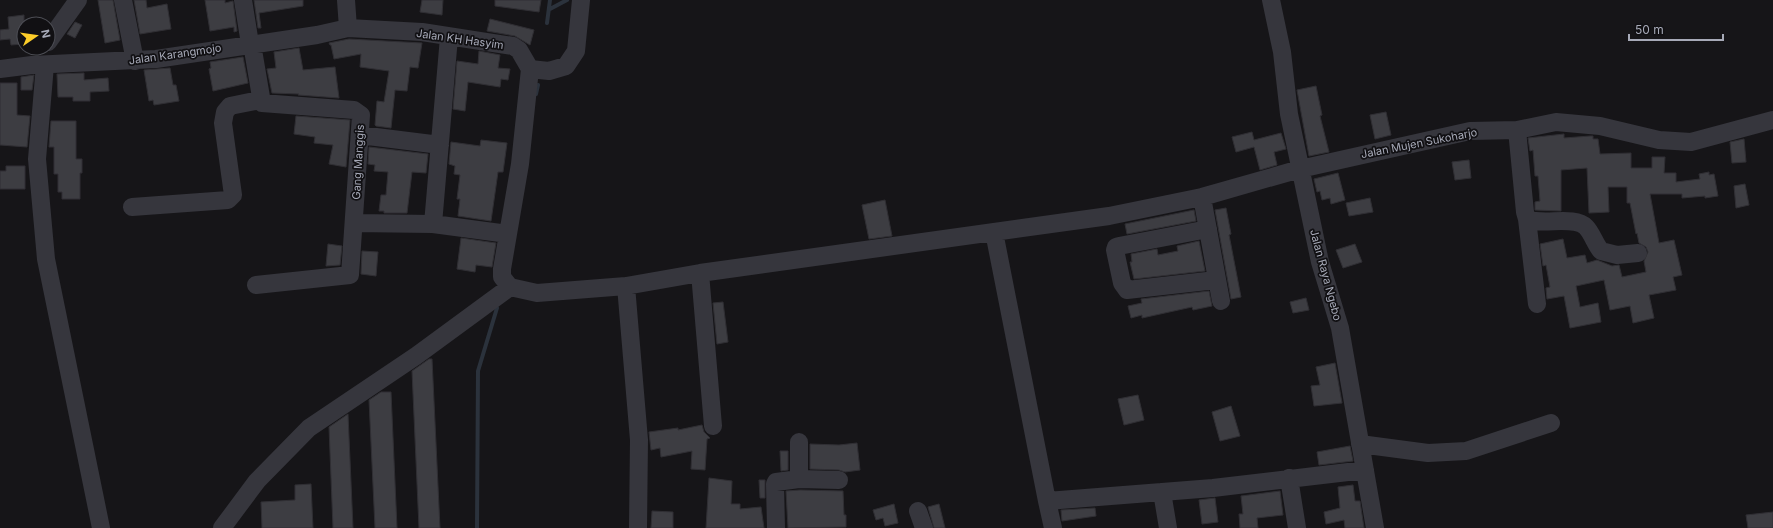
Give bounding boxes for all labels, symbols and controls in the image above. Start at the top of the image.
north arrow [16,16,56,56]
scale bar [1629,16,1723,42]
text: 50 m [1635,22,1664,37]
street label: Jalan KH Hasyim [415,26,505,52]
text: N [38,28,54,39]
street label: Jalan Karangmojo [128,41,223,67]
street label: Gang Manggis [349,124,367,200]
street label: Jalan Mujen Sukoharjo [1360,125,1479,161]
street label: Jalan Raya Ngebo [1307,228,1345,323]

